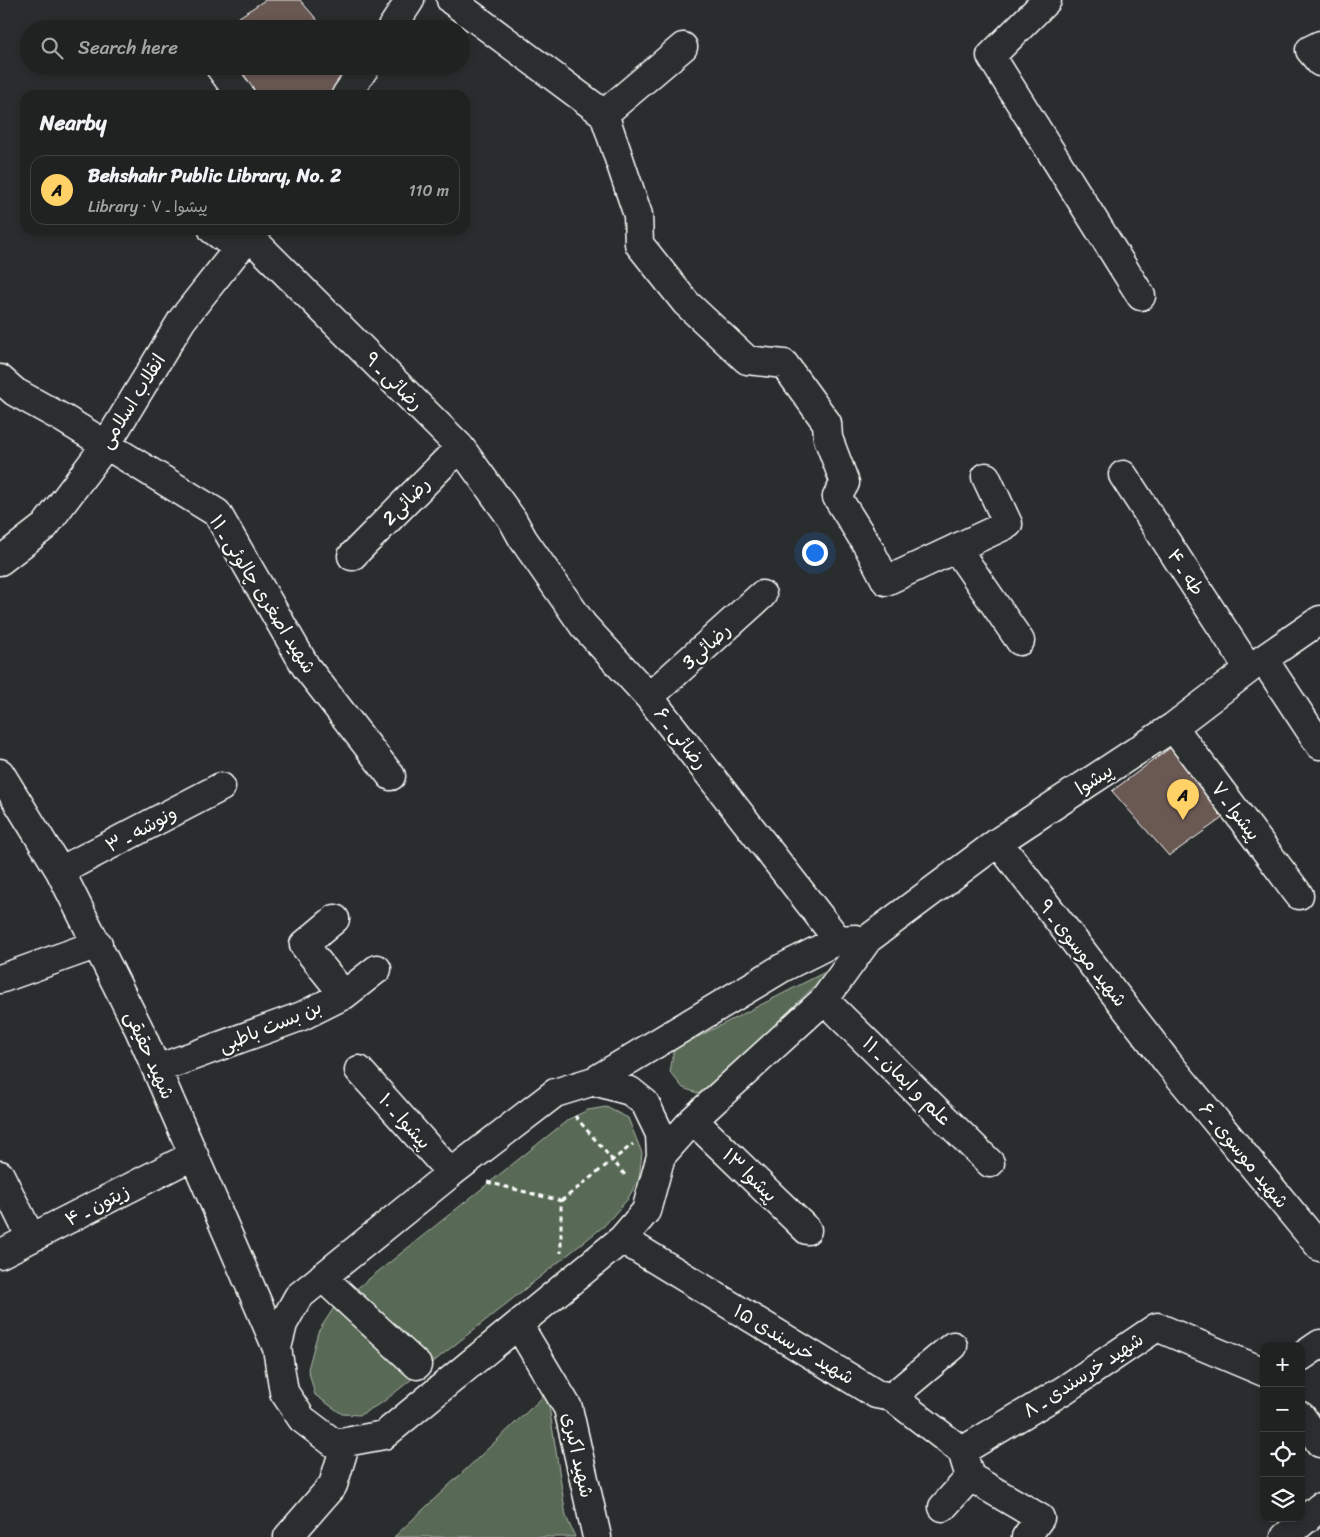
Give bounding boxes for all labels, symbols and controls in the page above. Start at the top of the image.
search box [20,20,470,75]
text: Search here [78,31,178,64]
icon: search [38,34,66,62]
text: Nearby [40,104,106,142]
text: Behshahr Public Library, No. 2 [88,159,341,192]
text: A [52,176,62,205]
text: 110 m [409,176,449,205]
text: Library · پیشوا ـ ۷ [88,192,208,221]
street label: رضائی ـ ۹ [356,343,432,419]
street label: انقلاب اسلامی [90,347,174,455]
street label: رضائی2 [374,469,438,533]
street label: شهید اصغری چالوئی ـ ۱۱ [201,508,325,680]
your location [802,540,828,566]
street label: طه ـ ۴ [1158,542,1214,602]
street label: رضائی3 [673,614,739,678]
street label: رضائی ـ ۶ [646,699,716,777]
street label: پیشوا [1068,754,1120,804]
street label: پیشوا ـ ۷ [1202,774,1270,848]
pin: A [1167,779,1199,820]
street label: ونوشه ـ ۳ [99,796,183,862]
street label: شهید موسوی ـ ۹ [1030,892,1136,1014]
street label: بن بست باطبی [213,990,327,1062]
street label: شهید حقیقی [116,1005,184,1105]
street label: علم و ایمان ـ ۱۱ [854,1028,960,1134]
street label: پیشوا ـ ۱۰ [370,1085,440,1157]
street label: شهید موسوی ـ ۶ [1190,1094,1298,1216]
street label: پیشوا ۱۳ [714,1140,786,1210]
street label: زیتون ـ ۴ [59,1175,135,1235]
street label: شهید خرسندی ۱۵ [727,1295,861,1393]
street label: شهید خرسندی ـ ۸ [1016,1323,1150,1427]
map controls [1260,1342,1305,1522]
button: + [1260,1342,1305,1387]
button: − [1260,1387,1305,1432]
street label: شهید اکبری [552,1409,604,1501]
button: locate [1260,1432,1305,1477]
button: layers [1260,1477,1305,1522]

